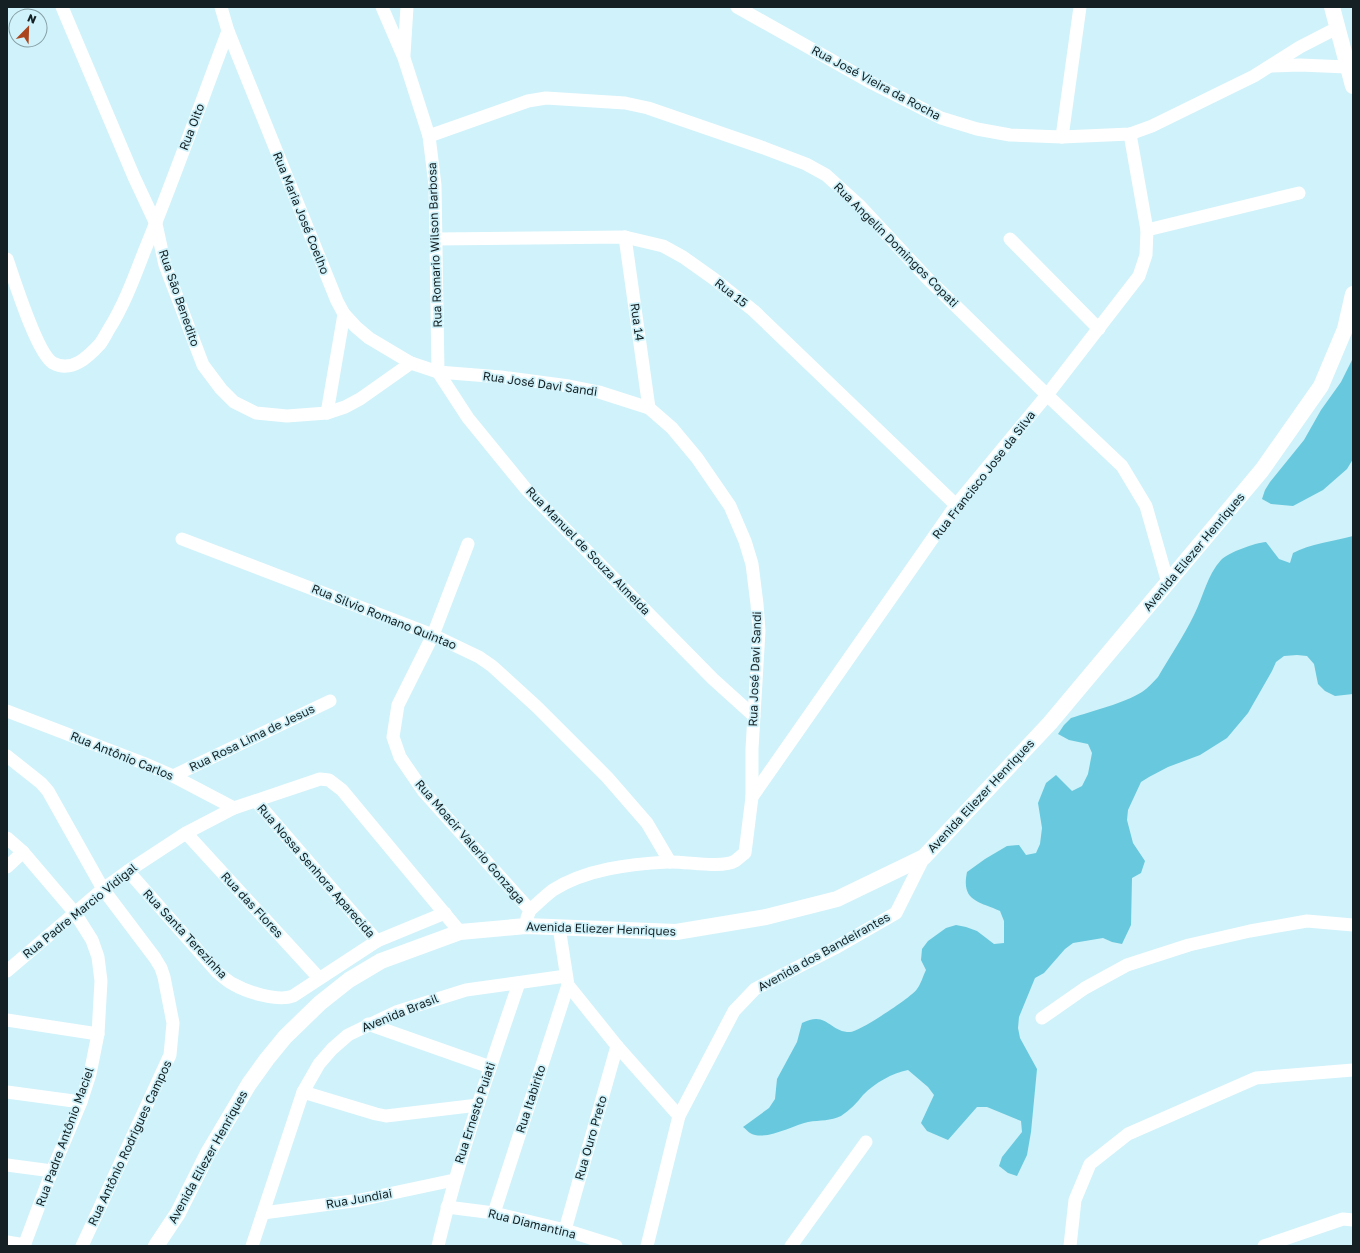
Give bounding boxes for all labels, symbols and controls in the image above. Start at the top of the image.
north arrow [8,8,48,48]
text: N [26,11,38,26]
street label: Rua José Vieira da Rocha [809,42,943,123]
street label: Rua Oito [176,101,207,152]
street label: Rua Maria José Coelho [270,149,333,276]
street label: Rua Romario Wilson Barbosa [424,162,445,328]
street label: Rua Angelin Domingos Copati [831,179,962,310]
street label: Rua São Benedito [156,247,203,348]
street label: Rua 15 [712,275,751,310]
street label: Rua 14 [627,302,648,342]
street label: Rua José Davi Sandi [482,368,598,399]
street label: Rua Francisco Jose da Silva [929,408,1038,542]
street label: Rua Manuel de Souza Almeida [523,483,654,618]
street label: Avenida Eliezer Henriques [1140,489,1248,614]
street label: Rua Silvio Romano Quintao [309,581,459,653]
street label: Rua José Davi Sandi [745,611,764,727]
street label: Rua Rosa Lima de Jesus [187,701,317,774]
street label: Rua Antônio Carlos [68,728,176,783]
street label: Avenida Eliezer Henriques [924,736,1037,856]
street label: Rua Moacir Valerio Gonzaga [412,776,528,907]
street label: Rua Nossa Senhora Aparecida [254,801,379,941]
street label: Rua Padre Marcio Vidigal [19,860,140,961]
street label: Rua das Flores [218,869,287,941]
street label: Rua Santa Terezinha [140,886,231,982]
street label: Avenida dos Bandeirantes [755,909,893,994]
street label: Avenida Eliezer Henriques [526,918,676,939]
street label: Avenida Brasil [359,990,440,1035]
street label: Rua Antônio Rodrigues Campos [84,1058,175,1228]
street label: Rua Ernesto Puiati [451,1060,498,1165]
street label: Rua Itabirito [512,1063,549,1135]
street label: Rua Padre Antônio Maciel [32,1065,97,1209]
street label: Avenida Eliezer Henriques [165,1088,250,1226]
street label: Rua Ouro Preto [571,1094,610,1182]
street label: Rua Jundiai [325,1185,393,1212]
street label: Rua Diamantina [487,1205,578,1242]

